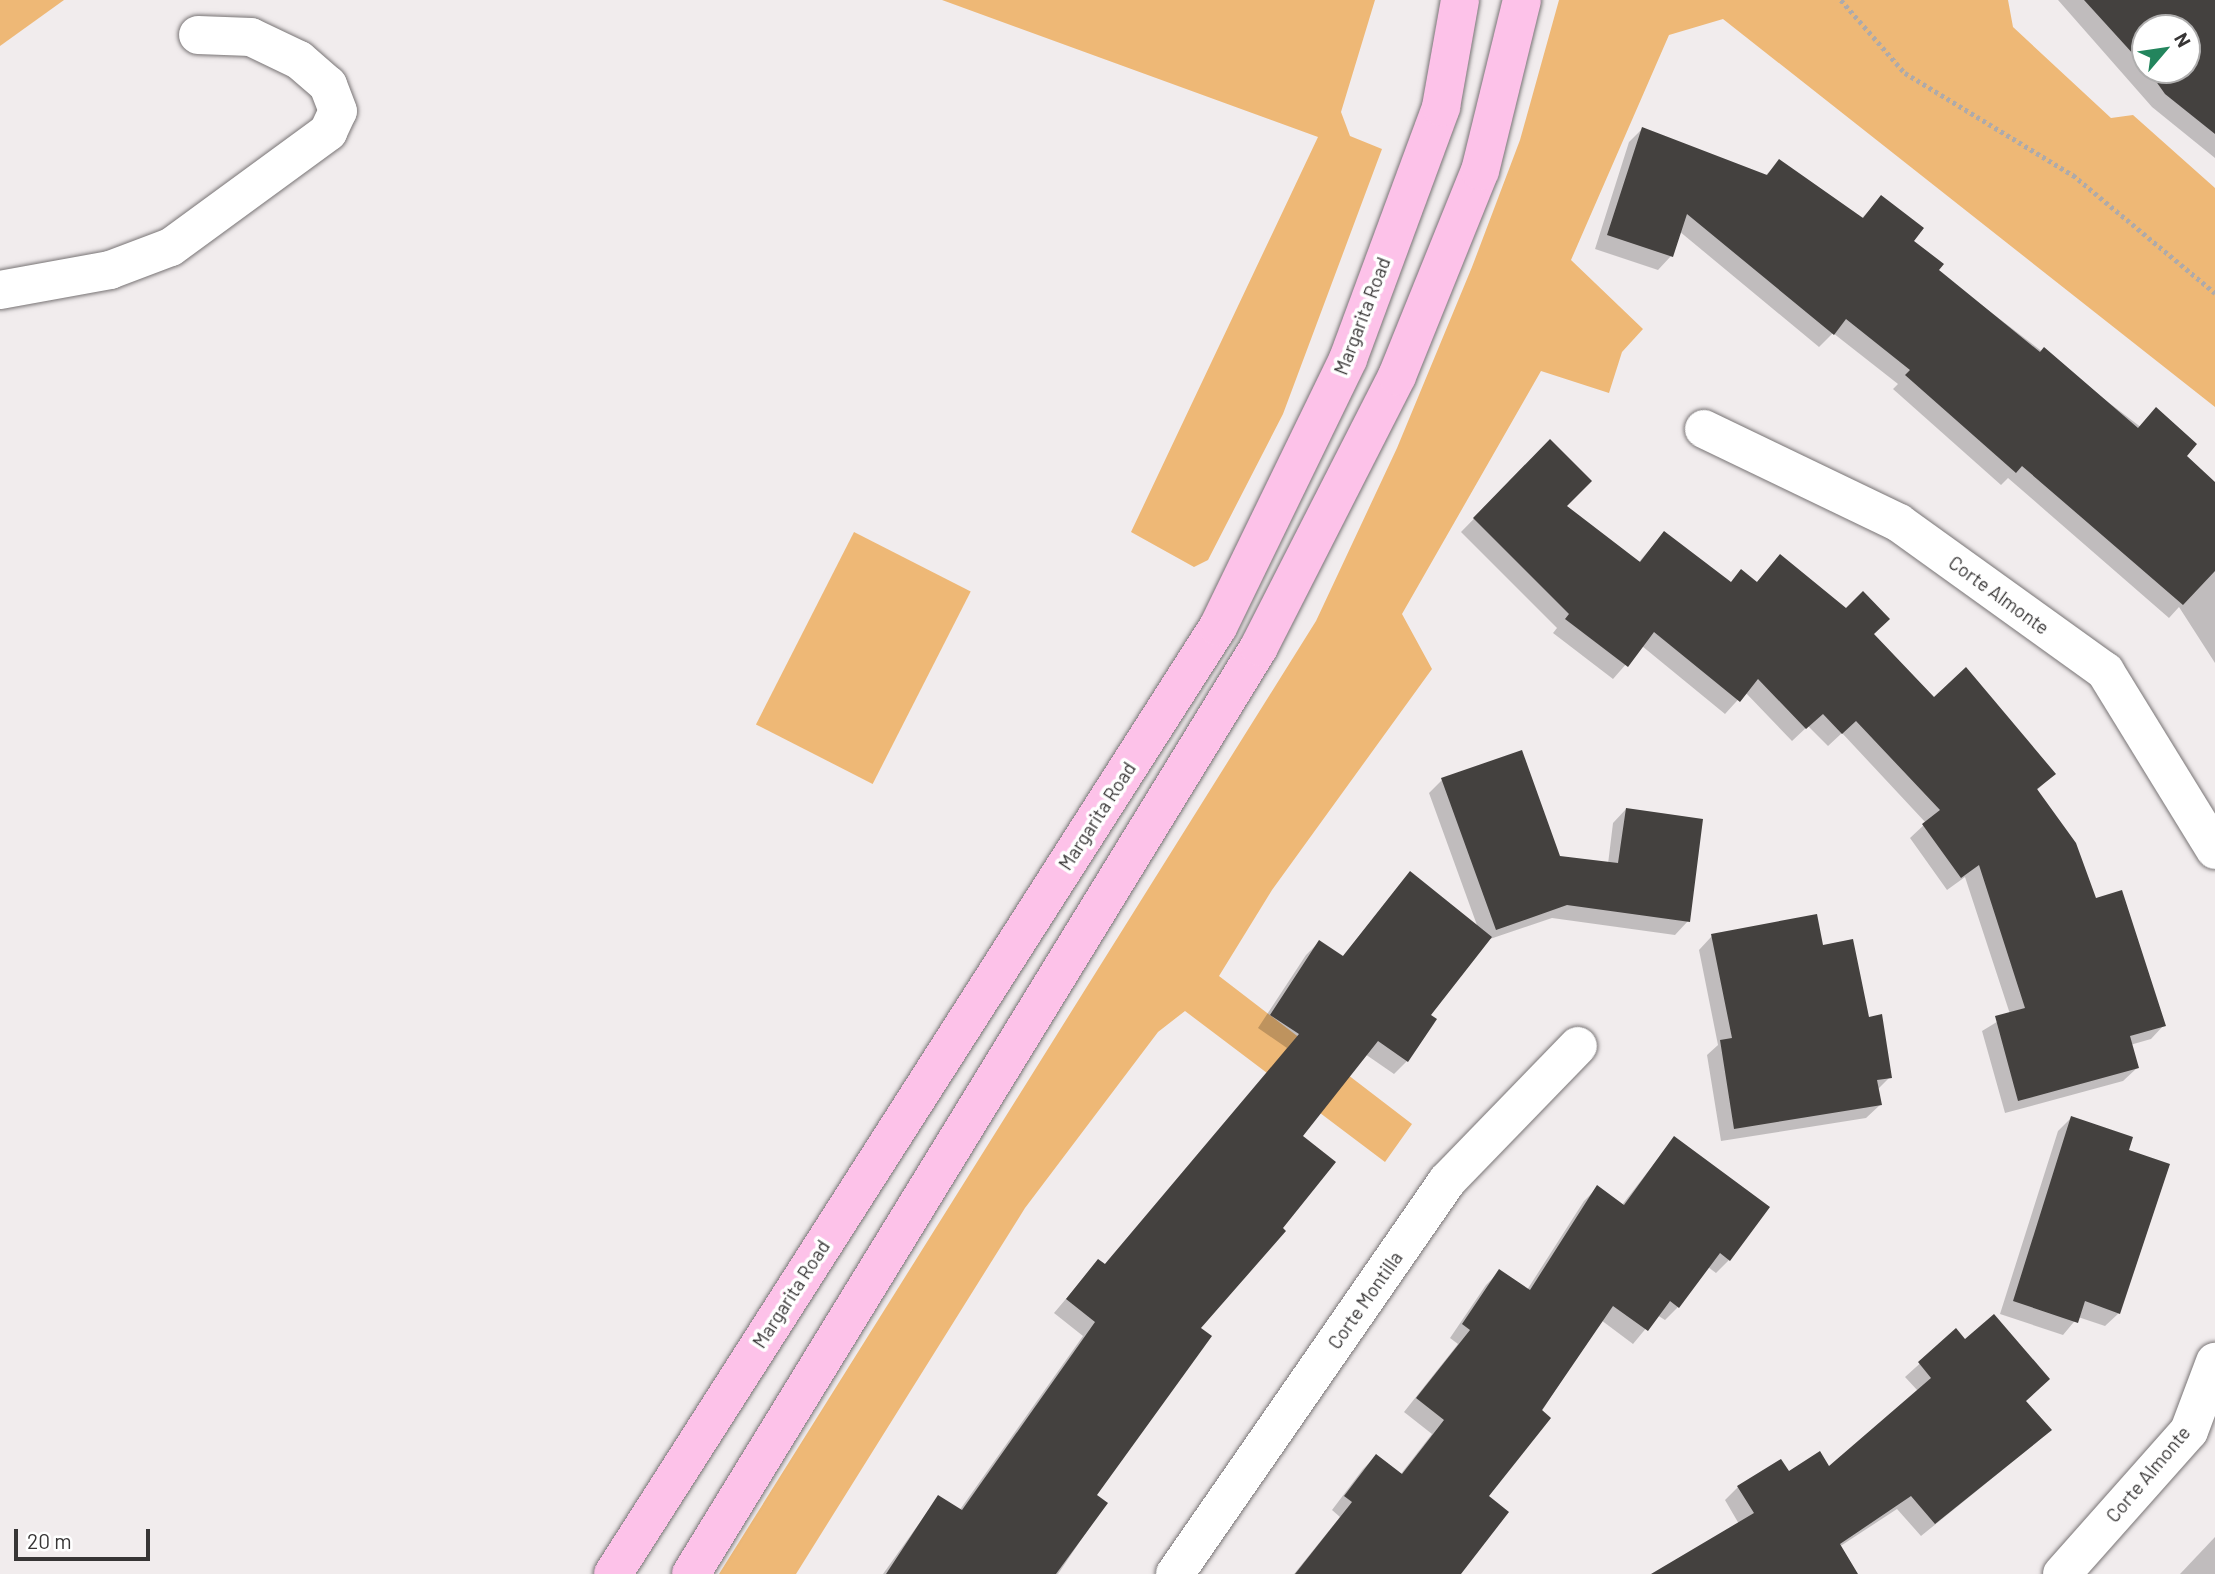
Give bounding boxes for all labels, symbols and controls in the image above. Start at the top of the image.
north arrow [2131,14,2201,84]
text: N [2170,28,2196,51]
street label: Margarita Road [1329,254,1395,378]
street label: Corte Almonte [1944,551,2054,639]
street label: Margarita Road [1054,758,1140,874]
street label: Margarita Road [748,1236,834,1352]
street label: Corte Montilla [1323,1247,1407,1353]
street label: Corte Almonte [2101,1421,2195,1527]
scale bar [18,1514,154,1558]
text: 20 m [27,1528,72,1553]

